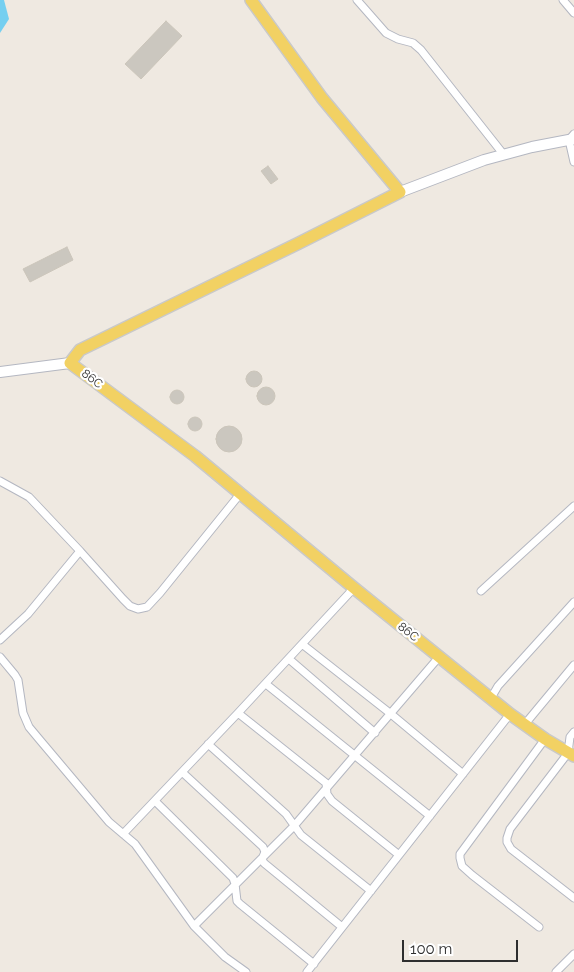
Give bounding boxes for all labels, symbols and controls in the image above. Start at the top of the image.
street label: 86C [79,366,105,392]
street label: 86C [395,619,421,645]
scale bar [404,930,520,962]
text: 100 m [410,940,452,958]

